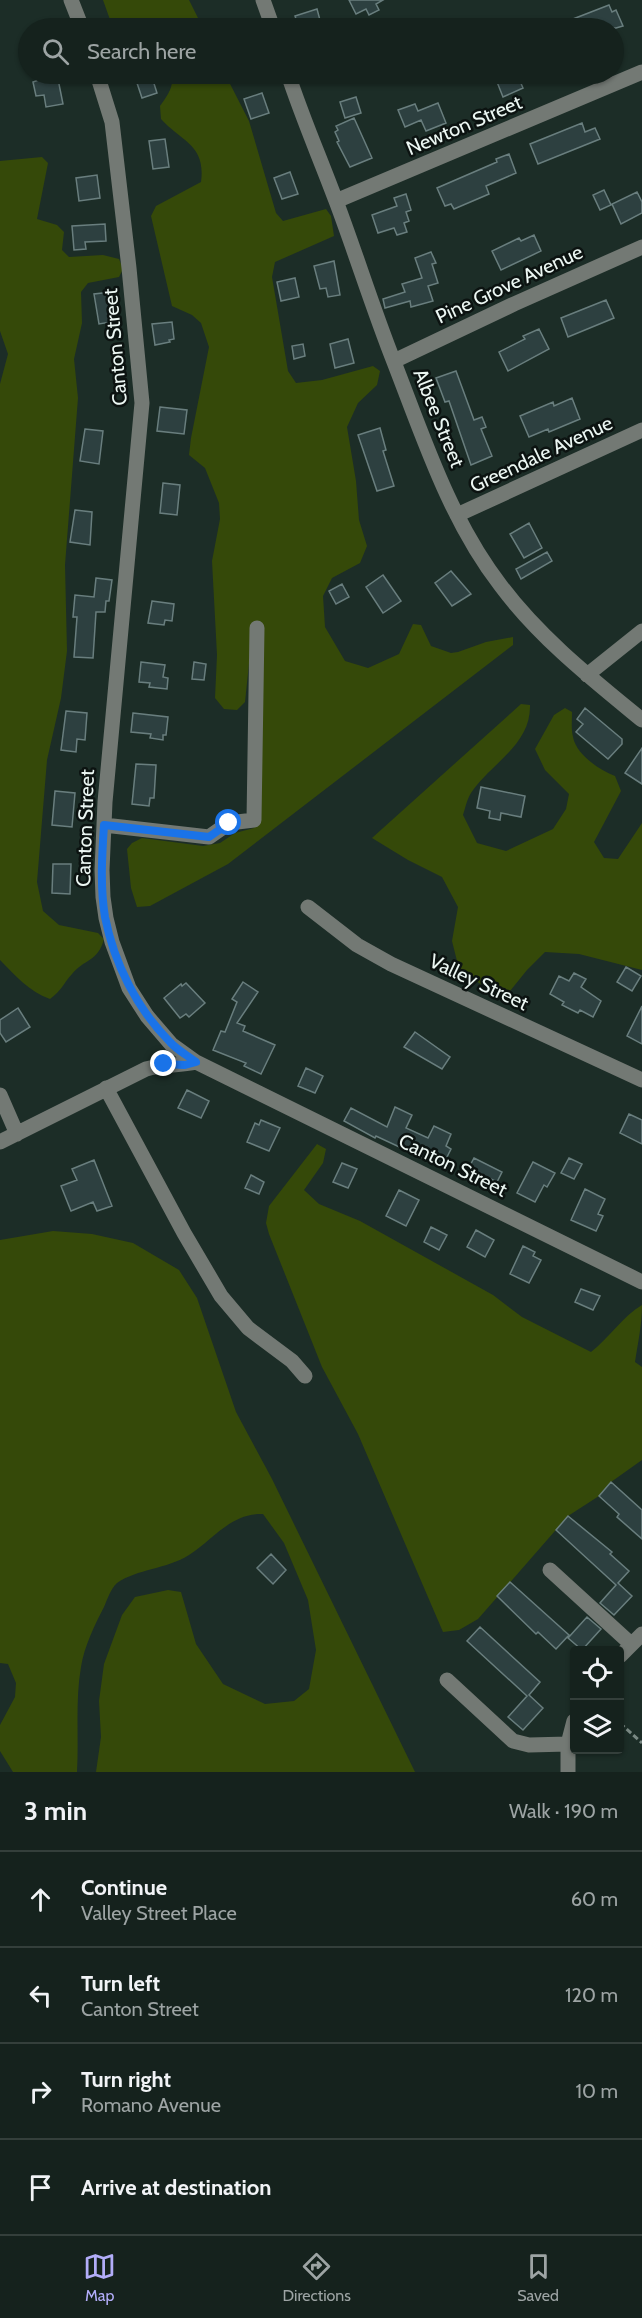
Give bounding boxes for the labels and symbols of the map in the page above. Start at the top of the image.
street label: Newton Street [403,90,526,160]
street label: Pine Grove Avenue [432,239,586,329]
street label: Canton Street [98,287,132,407]
street label: Albee Street [408,365,470,471]
street label: Greendale Avenue [466,410,616,498]
street label: Canton Street [71,769,99,887]
route start [215,809,241,835]
street label: Valley Street [426,949,533,1015]
route end [150,1050,176,1076]
street label: Canton Street [395,1128,511,1202]

